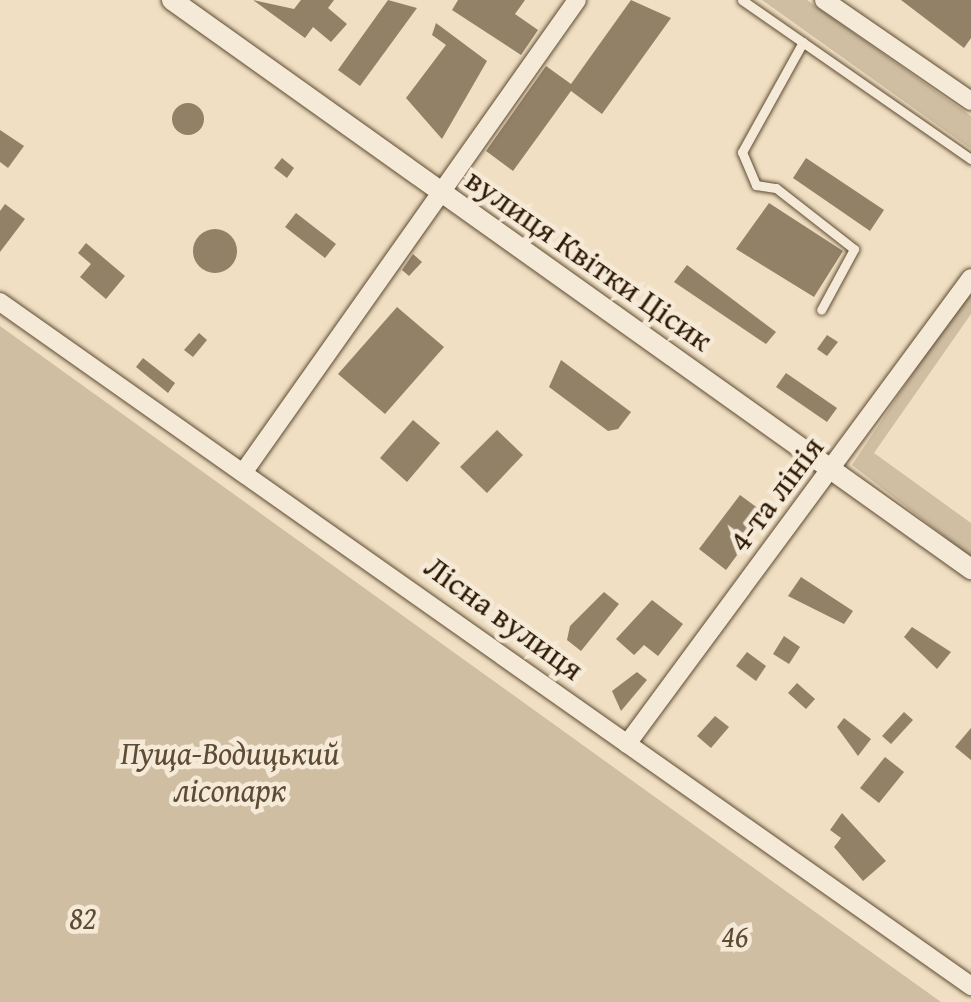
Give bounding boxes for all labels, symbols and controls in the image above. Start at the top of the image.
street label: вулиця Квітки Цісик [458,160,720,360]
street label: 4-та лінія [720,429,832,559]
street label: Лісна вулиця [417,547,591,689]
park label: Пуща-Водицький лісопарк [120,735,340,810]
park label: 82 [70,899,96,937]
park label: 46 [722,917,748,955]

